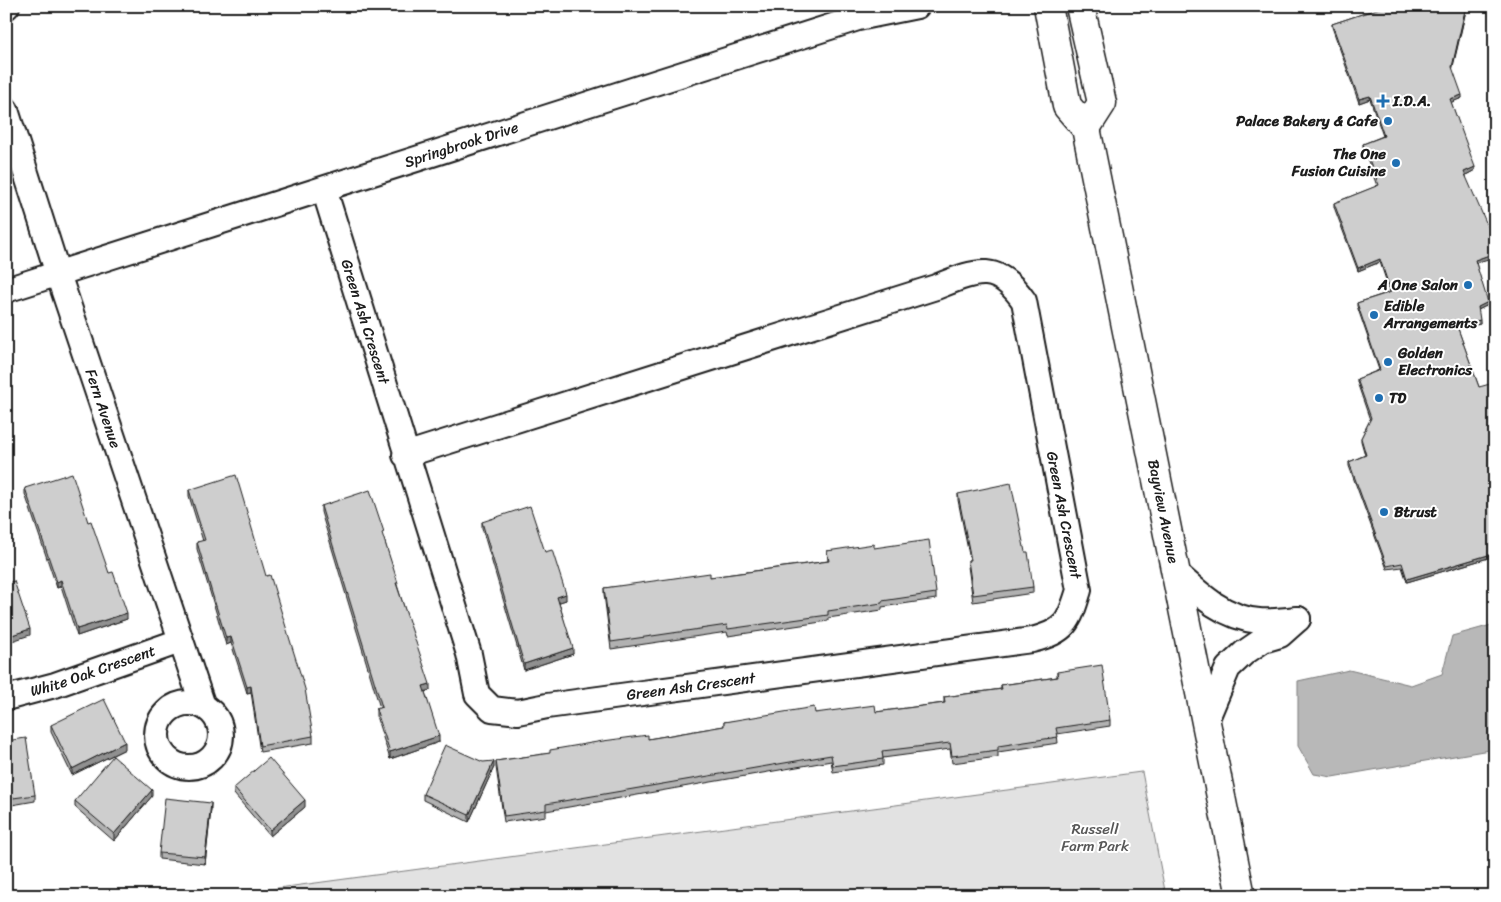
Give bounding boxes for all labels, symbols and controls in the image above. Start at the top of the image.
place label: I.D.A. [1392,88,1431,114]
marker: I.D.A. [1377,95,1389,107]
place label: Palace Bakery & Cafe [1236,108,1378,134]
street label: Springbrook Drive [401,114,522,175]
marker: Palace Bakery & Cafe [1382,115,1394,127]
place label: The One Fusion Cuisine [1291,141,1386,184]
marker: The One Fusion Cuisine [1390,157,1402,169]
street label: Green Ash Crescent [334,256,397,388]
place label: A One Salon [1377,272,1459,298]
marker: A One Salon [1462,279,1474,291]
place label: Edible Arrangements [1383,293,1479,336]
marker: Edible Arrangements [1368,309,1380,321]
place label: Golden Electronics [1397,340,1473,383]
marker: Golden Electronics [1382,356,1394,368]
street label: Fern Avenue [78,365,129,452]
place label: TD [1389,385,1407,411]
marker: TD [1373,392,1385,404]
street label: Green Ash Crescent [1039,449,1089,582]
street label: Bayview Avenue [1140,457,1187,566]
place label: Btrust [1394,499,1437,525]
marker: Btrust [1378,506,1390,518]
street label: White Oak Crescent [27,637,160,704]
street label: Green Ash Crescent [625,665,758,708]
park label: Russell Farm Park [1061,816,1130,859]

